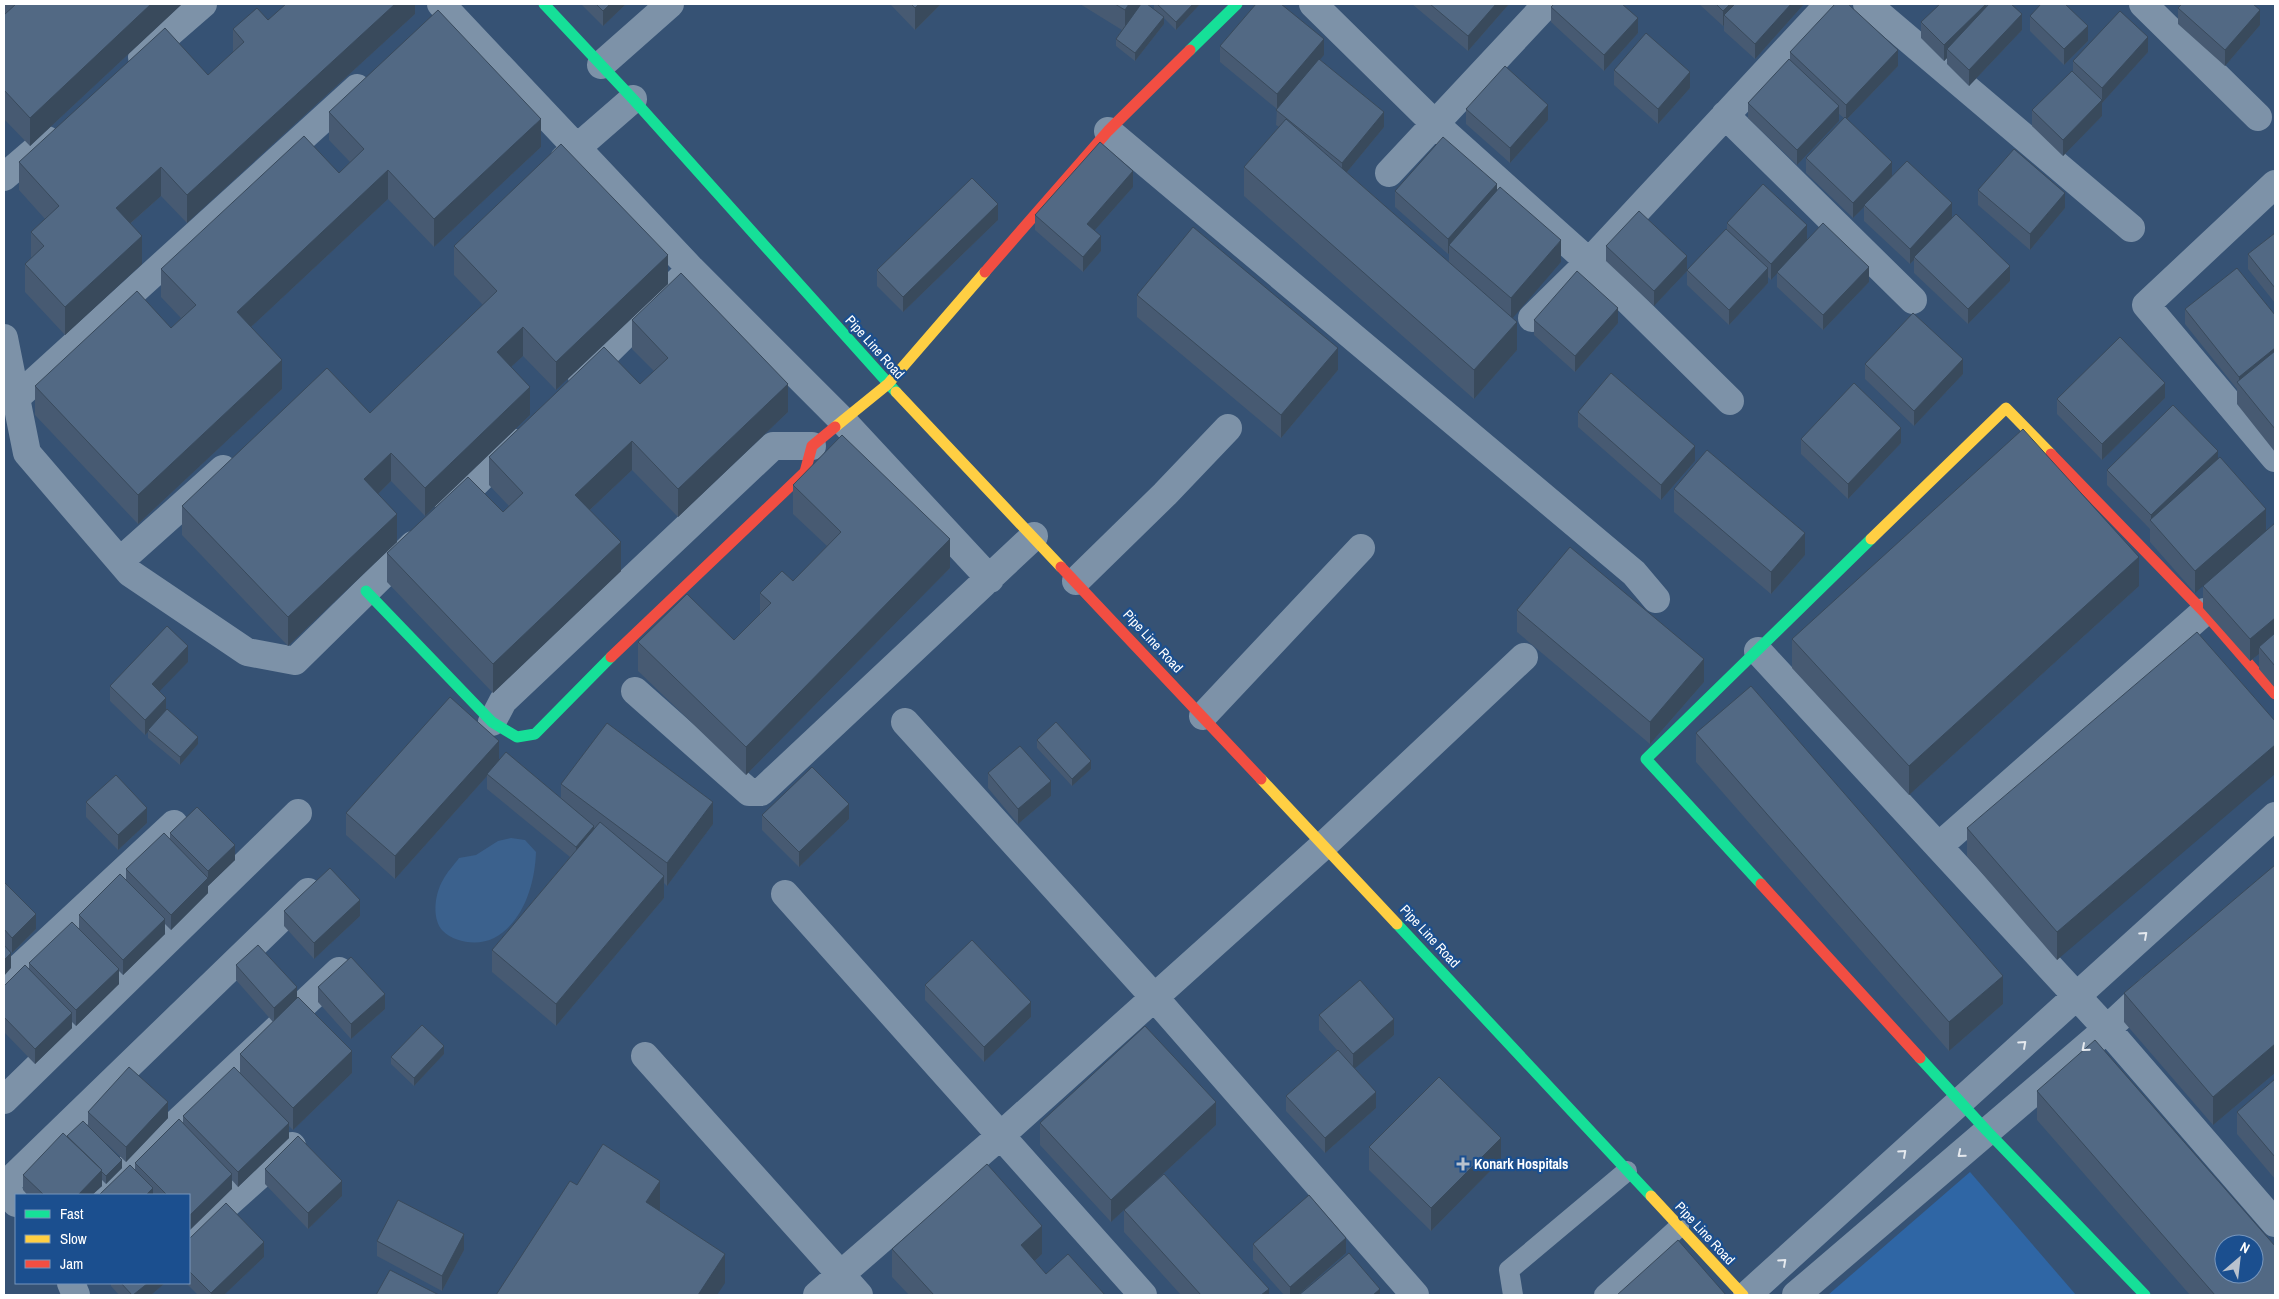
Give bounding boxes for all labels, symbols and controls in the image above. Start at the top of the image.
street label: Pipe Line Road [842,311,908,383]
street label: Pipe Line Road [1119,606,1187,676]
street label: Pipe Line Road [1396,901,1464,971]
one-way arrow [2138,932,2147,941]
one-way arrow [2018,1041,2027,1050]
one-way arrow [2081,1042,2090,1051]
one-way arrow [1958,1148,1967,1156]
one-way arrow [1897,1150,1906,1159]
place label: Konark Hospitals [1474,1155,1568,1173]
marker: Konark Hospitals [1456,1157,1470,1171]
legend [15,1194,190,1284]
street label: Pipe Line Road [1671,1198,1739,1268]
text: Fast [60,1203,84,1224]
text: Slow [60,1228,87,1249]
north arrow [2214,1234,2264,1284]
text: N [2237,1238,2253,1257]
text: Jam [60,1253,83,1274]
one-way arrow [1777,1259,1786,1268]

